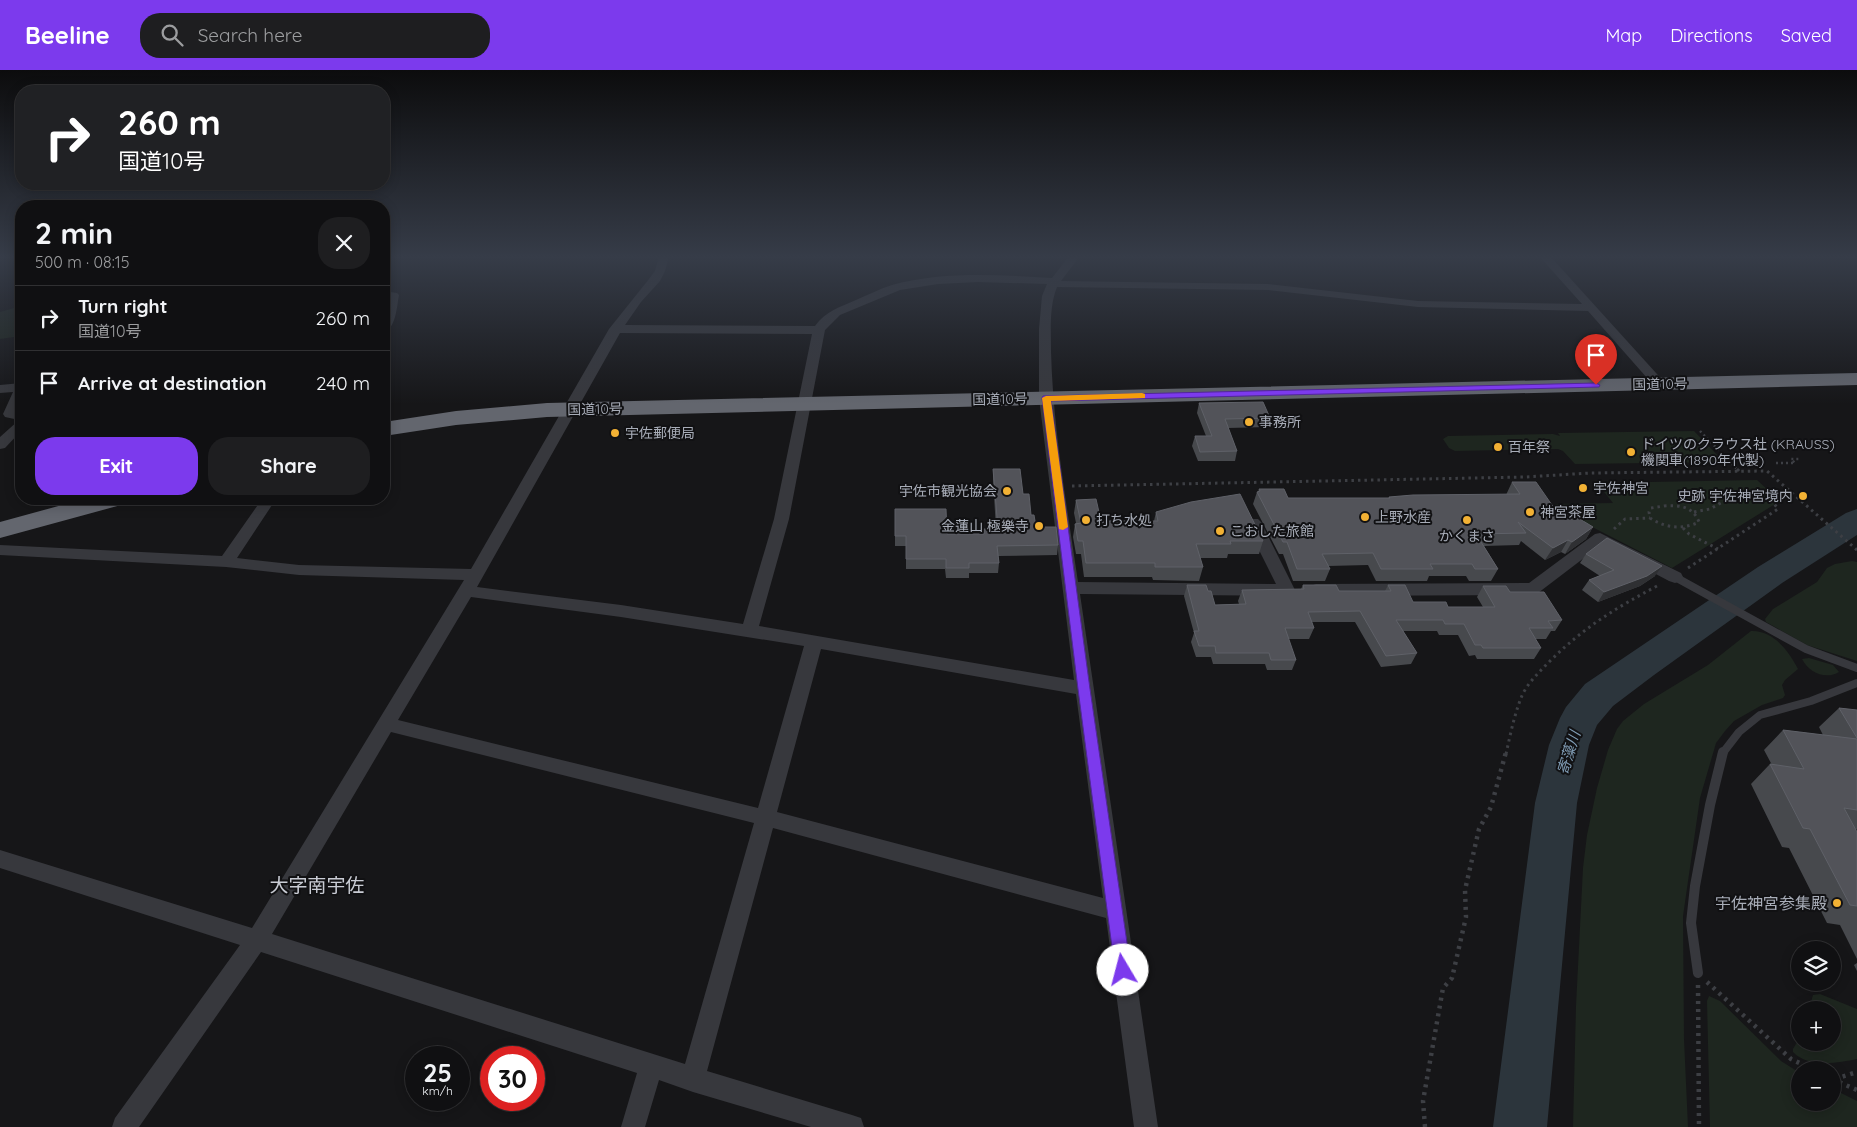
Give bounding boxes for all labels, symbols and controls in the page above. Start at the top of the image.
search box [140,13,490,58]
text: Beeline [25,20,110,50]
icon: search [158,21,186,49]
text: Search here [198,23,303,47]
text: Map [1605,24,1642,47]
text: Directions [1670,24,1753,47]
text: Saved [1781,24,1832,47]
text: 260 m [118,100,221,144]
icon: right [35,105,100,170]
text: 国道10号 [118,147,205,175]
text: 2 min [35,214,113,252]
button: close [318,217,370,269]
text: 500 m · 08:15 [35,252,129,272]
text: Turn right [78,294,167,318]
icon: right [35,304,63,332]
text: 260 m [315,306,370,330]
text: 国道10号 [78,321,141,341]
pin [1575,334,1617,385]
icon: arrive [1582,341,1610,369]
icon: arrive [35,369,63,397]
text: Arrive at destination [78,371,267,395]
text: 240 m [316,371,370,395]
street label: 国道10号 [1632,375,1688,393]
street label: 国道10号 [972,390,1028,408]
street label: 国道10号 [567,400,623,418]
place label: 事務所 [1259,413,1301,431]
marker: 事務所 [1243,416,1255,428]
place label: 宇佐郵便局 [625,424,695,442]
marker: 宇佐郵便局 [609,427,621,439]
place label: ドイツのクラウス社 (KRAUSS) 機関車(1890年代製) [1641,435,1835,469]
button: Exit [35,437,198,495]
button: Share [208,437,370,495]
place label: 百年祭 [1508,438,1550,456]
marker: 百年祭 [1492,441,1504,453]
marker: ドイツのクラウス社 (KRAUSS) 機関車(1890年代製) [1625,446,1637,458]
place label: 宇佐神宮 [1593,479,1649,497]
place label: 宇佐市観光協会 [899,482,997,500]
marker: 宇佐神宮 [1577,482,1589,494]
marker: 宇佐市観光協会 [1001,485,1013,497]
place label: 史跡 宇佐神宮境内 [1677,487,1793,505]
marker: 史跡 宇佐神宮境内 [1797,490,1809,502]
place label: 神宮茶屋 [1540,503,1596,521]
marker: 神宮茶屋 [1524,506,1536,518]
place label: 上野水産 [1375,508,1431,526]
place label: 打ち水処 [1096,511,1152,529]
marker: 上野水産 [1359,511,1371,523]
marker: 打ち水処 [1080,514,1092,526]
marker: かくまさ [1461,514,1473,526]
place label: 金蓮山 極樂寺 [941,517,1029,535]
marker: 金蓮山 極樂寺 [1033,520,1045,532]
place label: こおした旅館 [1230,522,1314,540]
marker: こおした旅館 [1214,525,1226,537]
place label: かくまさ [1439,527,1495,545]
water label: 寄藻川 [1553,727,1585,777]
district label: 大字南宇佐 [269,873,365,897]
place label: 宇佐神宮参集殿 [1715,893,1827,913]
marker: 宇佐神宮参集殿 [1831,897,1843,909]
map controls [1791,941,1841,1111]
button: layers [1791,941,1841,991]
position arrow [1096,943,1148,995]
button: + [1791,1001,1841,1051]
speed limit sign: 30 [480,1046,545,1111]
text: 25 [423,1057,452,1088]
button: − [1791,1061,1841,1111]
text: km/h [422,1083,453,1098]

